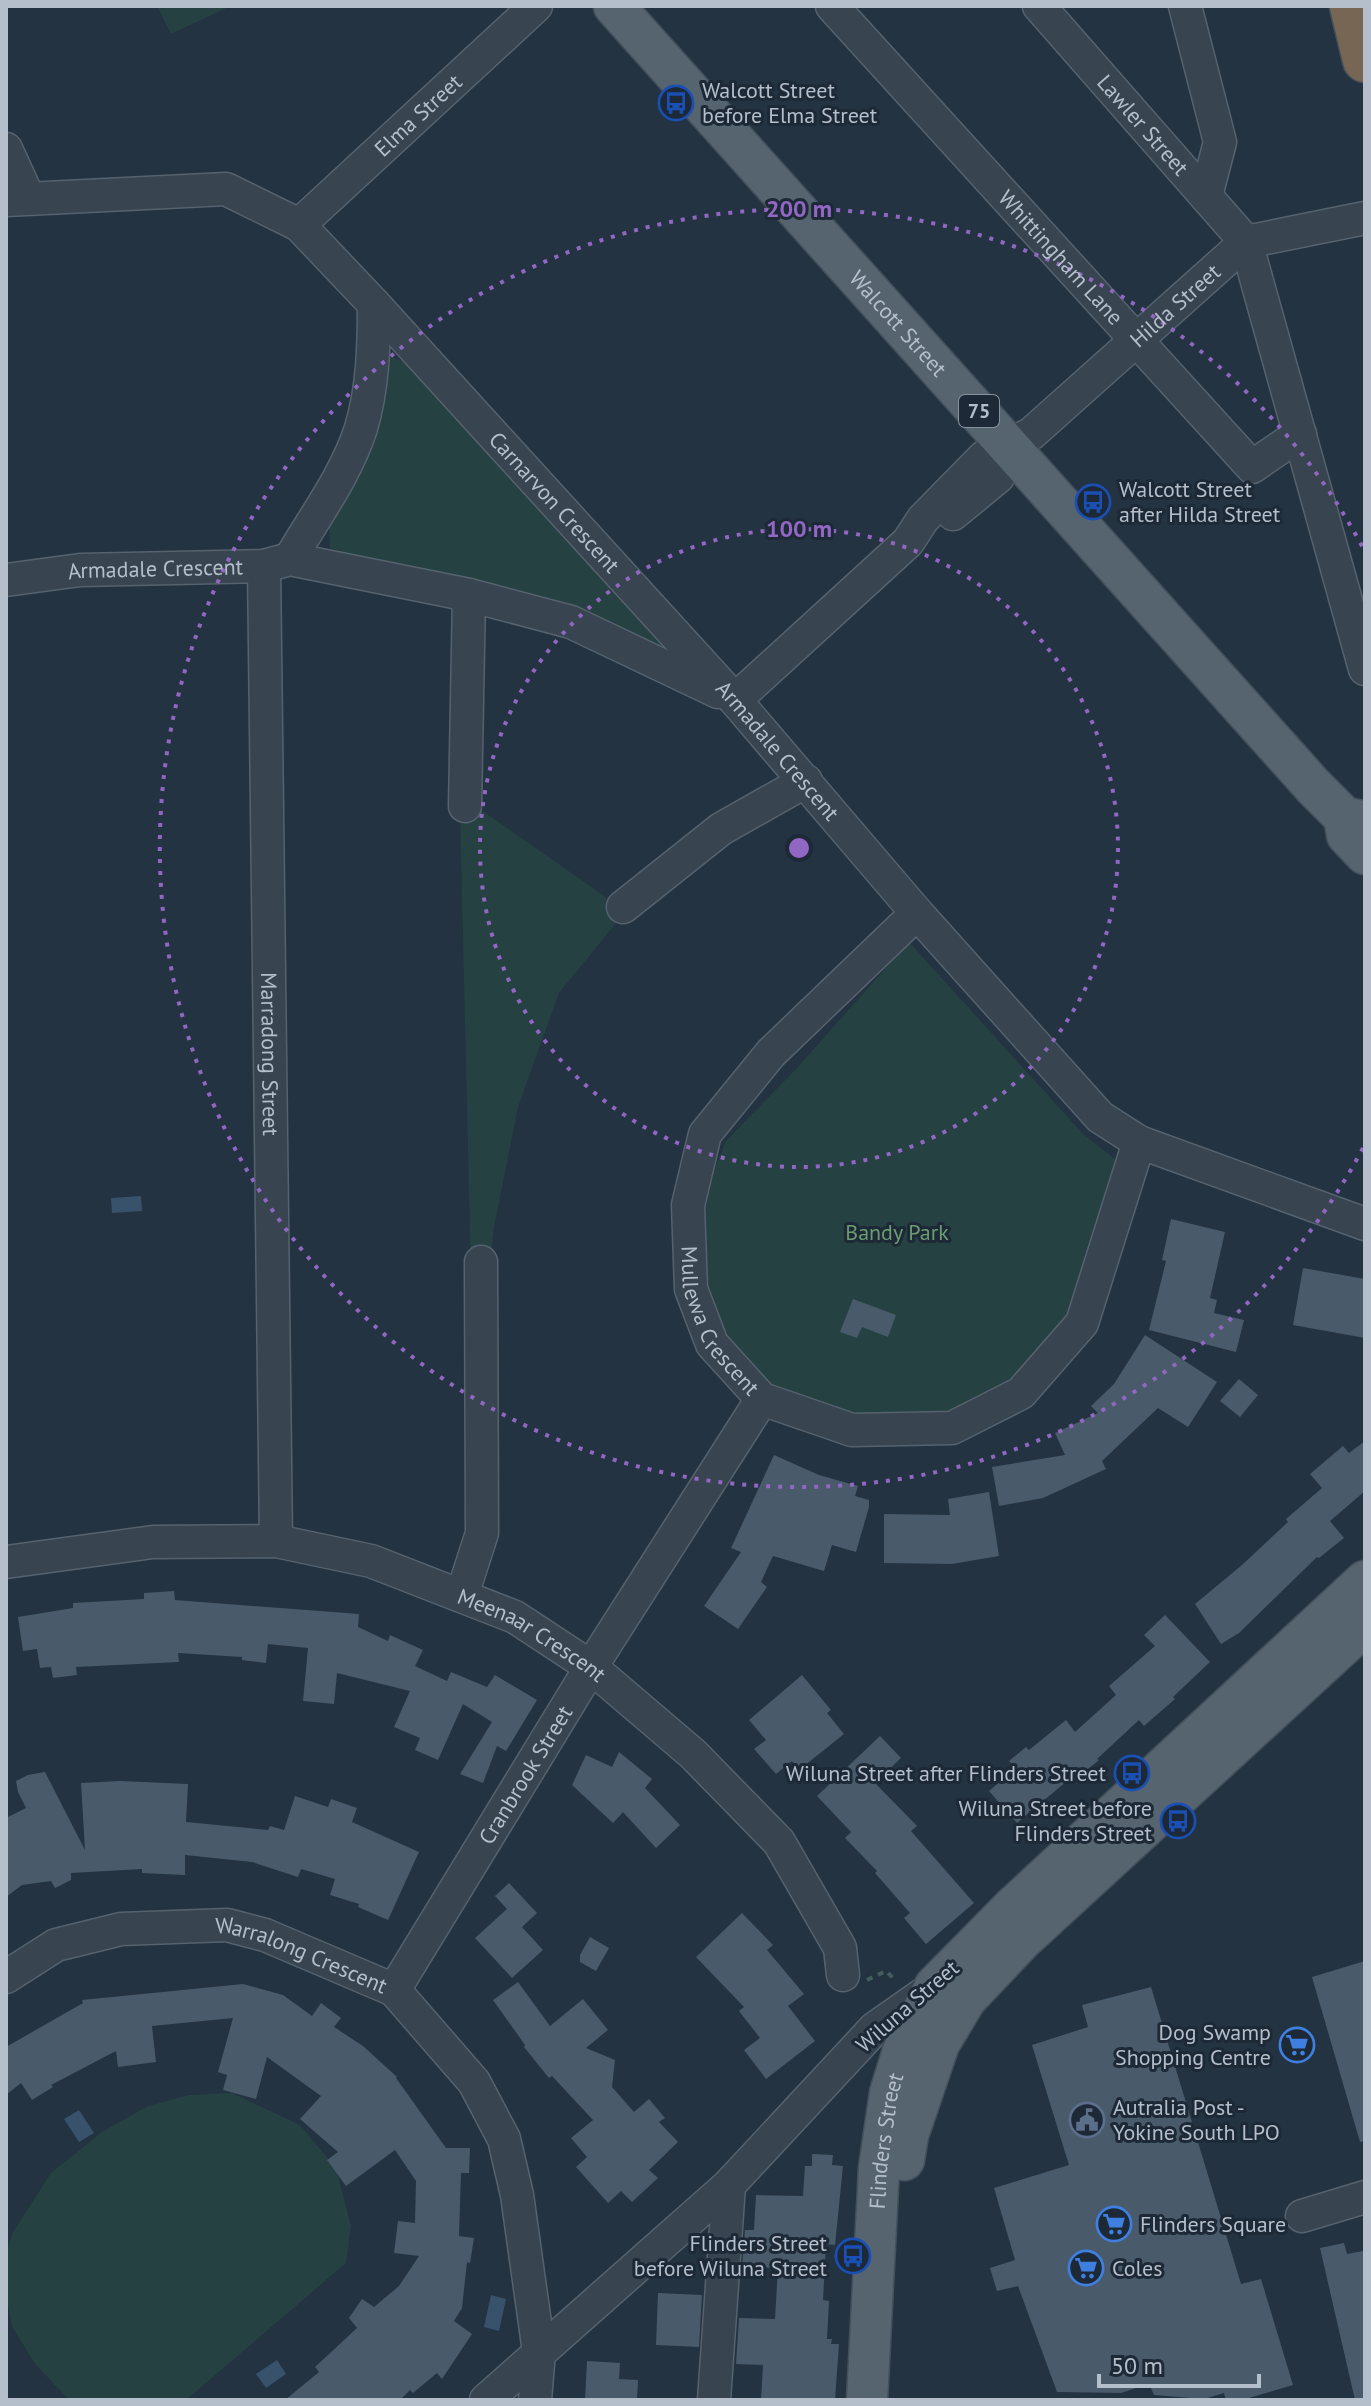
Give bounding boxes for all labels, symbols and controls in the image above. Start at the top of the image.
street label: Elma Street [368,67,468,162]
street label: Lawler Street [1091,68,1195,181]
place label: Walcott Street before Elma Street [702,76,878,129]
bus stop icon: Walcott Street before Elma Street [657,84,695,122]
street label: Whittingham Lane [992,184,1129,331]
text: 200 m [766,193,832,224]
street label: Hilda Street [1124,257,1226,353]
street label: Walcott Street [844,264,953,382]
road number: 75 [959,395,999,427]
street label: Carnarvon Crescent [483,426,626,579]
place label: Walcott Street after Hilda Street [1119,475,1281,528]
bus stop icon: Walcott Street after Hilda Street [1074,483,1112,521]
text: 100 m [766,513,832,544]
street label: Armadale Crescent [66,552,244,586]
street label: Armadale Crescent [710,675,846,827]
centre of rings [785,834,813,862]
street label: Marradong Street [255,972,285,1137]
park label: Bandy Park [845,1218,949,1246]
street label: Mullewa Crescent [675,1246,766,1402]
street label: Meenaar Crescent [454,1582,612,1688]
street label: Cranbrook Street [472,1700,578,1849]
bus stop icon: Wiluna Street after Flinders Street [1113,1754,1151,1792]
place label: Wiluna Street after Flinders Street [786,1759,1107,1787]
place label: Wiluna Street before Flinders Street [958,1794,1153,1847]
bus stop icon: Wiluna Street before Flinders Street [1159,1802,1197,1840]
street label: Warralong Crescent [215,1911,392,2000]
street label: Wiluna Street [850,1953,965,2058]
place label: Dog Swamp Shopping Centre [1115,2018,1271,2071]
supermarket icon: Dog Swamp Shopping Centre [1278,2026,1316,2064]
street label: Flinders Street [863,2069,910,2210]
place label: Autralia Post - Yokine South LPO [1113,2093,1280,2146]
public building icon: Autralia Post - Yokine South LPO [1068,2101,1106,2139]
supermarket icon: Flinders Square [1095,2205,1133,2243]
place label: Flinders Square [1140,2210,1286,2238]
place label: Flinders Street before Wiluna Street [634,2229,828,2282]
bus stop icon: Flinders Street before Wiluna Street [834,2237,872,2275]
supermarket icon: Coles [1067,2249,1105,2287]
place label: Coles [1112,2254,1162,2282]
scale bar [1099,2338,1259,2388]
text: 50 m [1111,2350,1163,2381]

